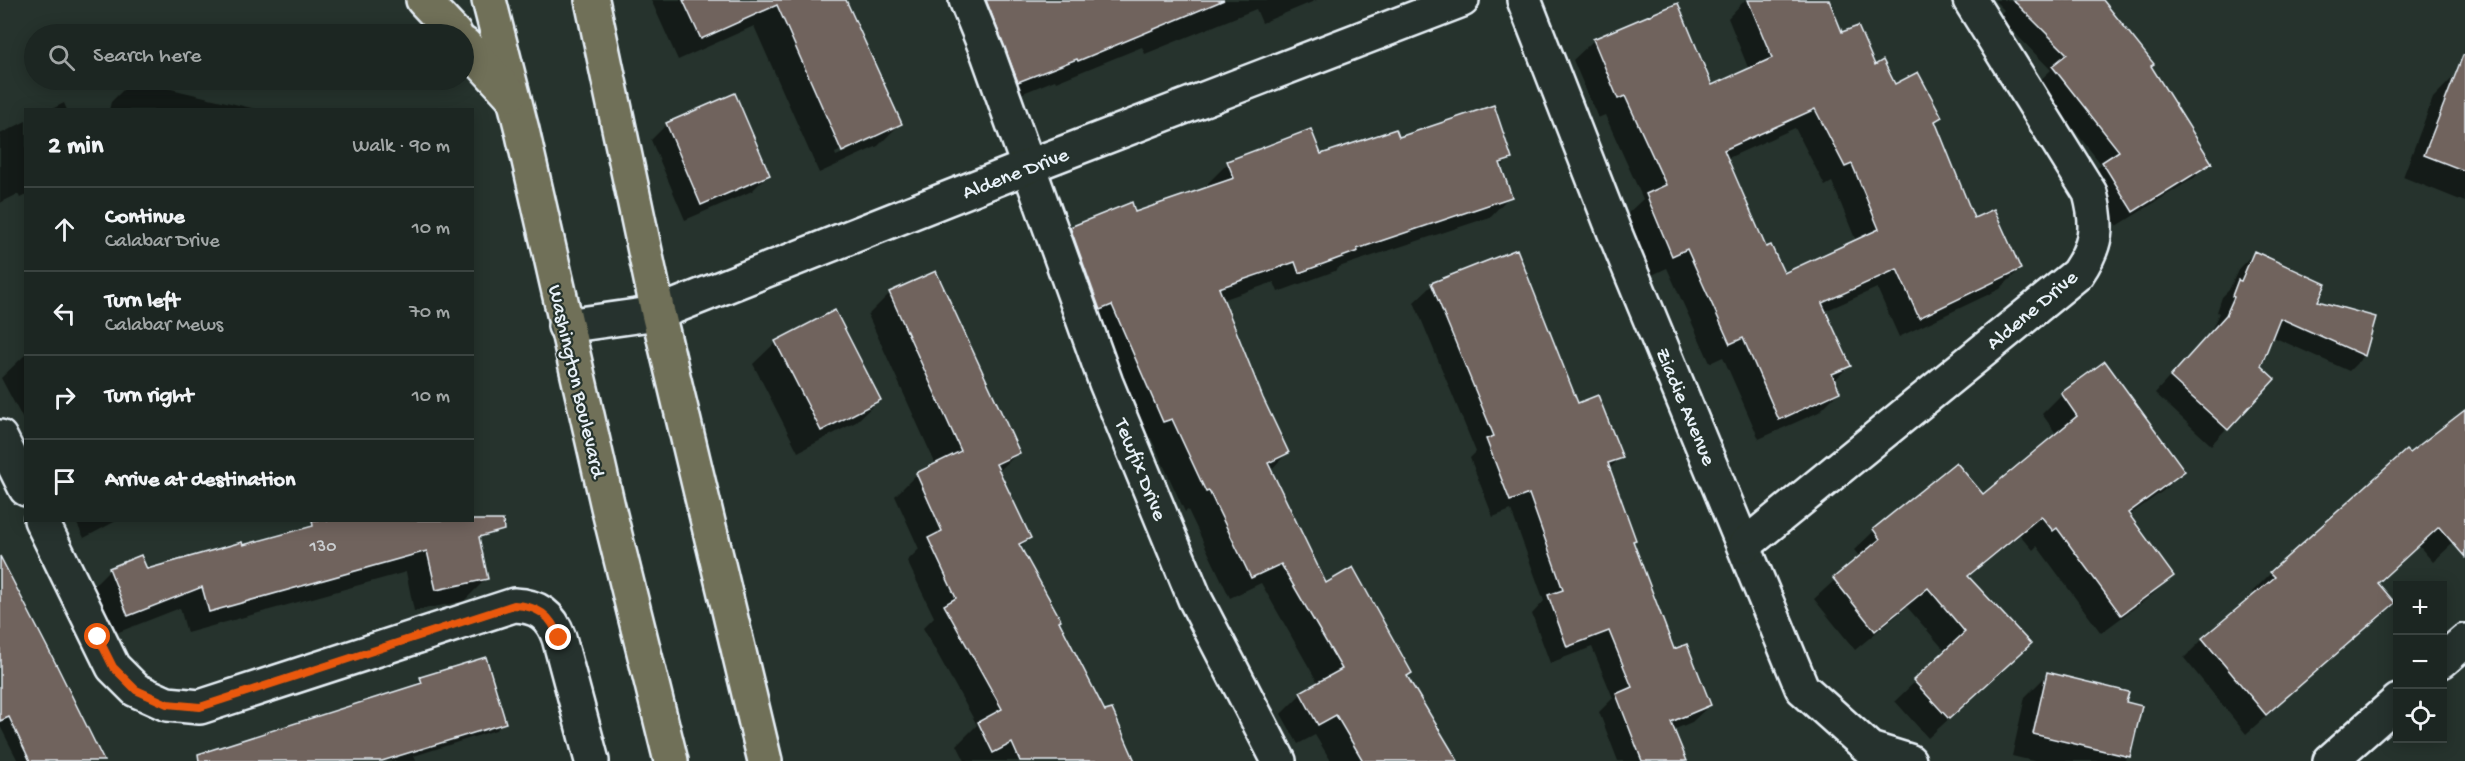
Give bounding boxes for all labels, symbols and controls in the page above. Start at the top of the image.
search box [24,24,474,90]
icon: search [45,41,78,74]
text: Search here [93,44,201,70]
text: 2 min [48,132,103,163]
text: Walk · 90 m [353,136,450,159]
street label: Aldene Drive [960,143,1074,207]
text: Continue [105,205,185,231]
icon: ahead [48,213,81,246]
text: 10 m [412,218,450,241]
text: Calabar Drive [105,231,220,254]
street label: Aldene Drive [1982,265,2085,357]
street label: Washington Boulevard [540,283,609,482]
text: Turn left [105,289,179,315]
icon: left [48,297,81,330]
text: 70 m [409,302,450,325]
text: Calabar Mews [105,315,223,338]
street label: Ziadie Avenue [1648,345,1720,471]
icon: right [48,381,81,414]
text: Turn right [105,384,193,410]
text: 10 m [412,386,450,409]
street label: Tewfix Drive [1107,415,1171,526]
icon: arrive [48,465,81,498]
text: Arrive at destination [105,468,295,494]
house number: 130 [309,537,336,558]
map controls [2393,581,2447,743]
button: + [2393,581,2447,635]
route start [84,623,110,649]
route end [545,624,571,650]
button: − [2393,635,2447,689]
button: locate [2393,689,2447,743]

